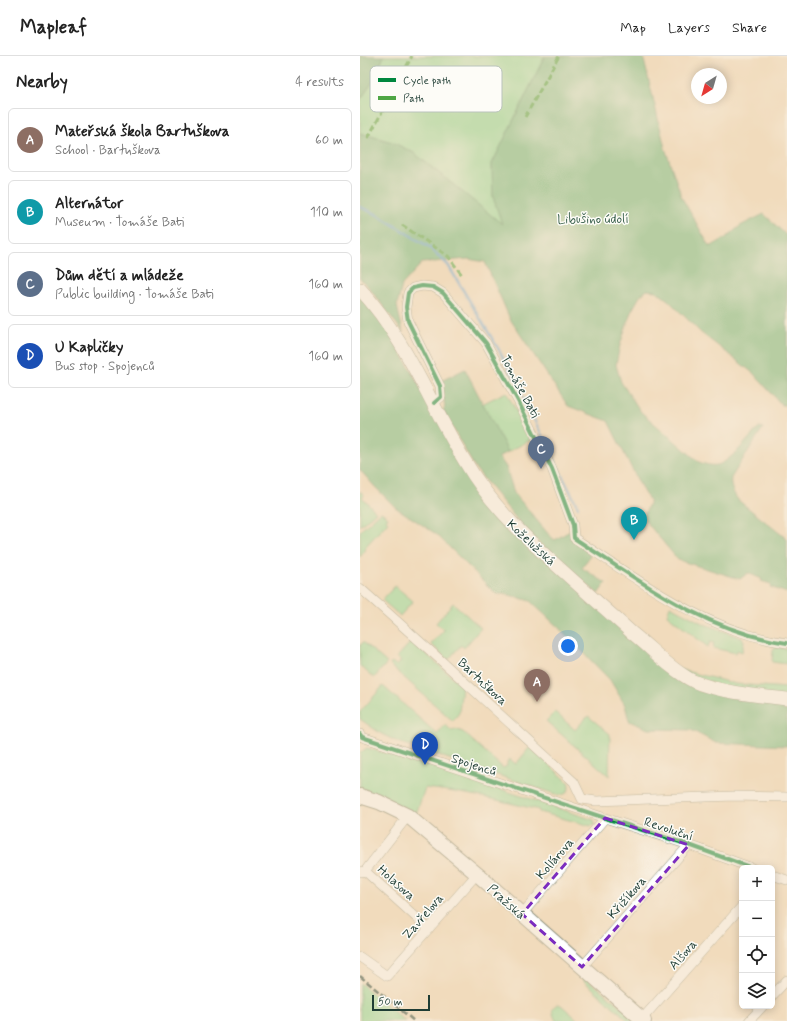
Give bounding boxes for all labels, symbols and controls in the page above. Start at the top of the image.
text: Mapleaf [20,15,87,40]
text: Map [620,19,646,37]
text: Layers [668,19,710,37]
text: Share [732,19,767,37]
legend [370,66,502,112]
north arrow [691,68,727,104]
text: Nearby [16,71,68,93]
text: 4 results [295,74,344,91]
text: Cycle path [403,74,451,88]
text: Path [403,92,424,106]
text: Mateřská škola Bartuškova [55,122,229,142]
text: A [26,132,34,149]
text: 60 m [315,132,343,149]
text: School · Bartuškova [55,142,161,159]
text: Alternátor [55,194,123,214]
text: B [26,204,34,221]
text: 110 m [310,204,343,221]
park label: Libušino údolí [557,211,629,228]
text: Museum · Tomáše Bati [55,214,184,231]
text: Dům dětí a mládeže [55,266,184,286]
text: C [25,276,35,293]
text: 160 m [308,276,343,293]
text: Public building · Tomáše Bati [55,286,214,303]
text: U Kapličky [55,338,123,358]
text: D [26,348,34,365]
text: 160 m [308,348,343,365]
street label: Tomáše Bati [496,352,543,421]
text: Bus stop · Spojenců [55,358,154,375]
pin: C [528,436,554,469]
pin: B [621,507,647,540]
street label: Koželužská [503,516,559,570]
your location [558,636,578,656]
street label: Bartuškova [453,655,511,710]
pin: A [524,669,550,702]
pin: D [412,732,438,765]
street label: Spojenců [449,750,498,781]
street label: Revoluční [642,813,695,845]
street label: Kollárova [532,834,578,883]
street label: Holasova [373,862,419,905]
map controls [739,865,775,1009]
button: + [739,865,775,901]
street label: Křižíkova [604,873,651,923]
street label: Pražská [483,881,529,924]
street label: Zavřelova [399,890,448,943]
button: − [739,901,775,937]
street label: Alšova [665,936,701,973]
button: locate [739,937,775,973]
button: layers [739,973,775,1009]
scale bar [372,993,430,1012]
text: 50 m [378,995,403,1009]

